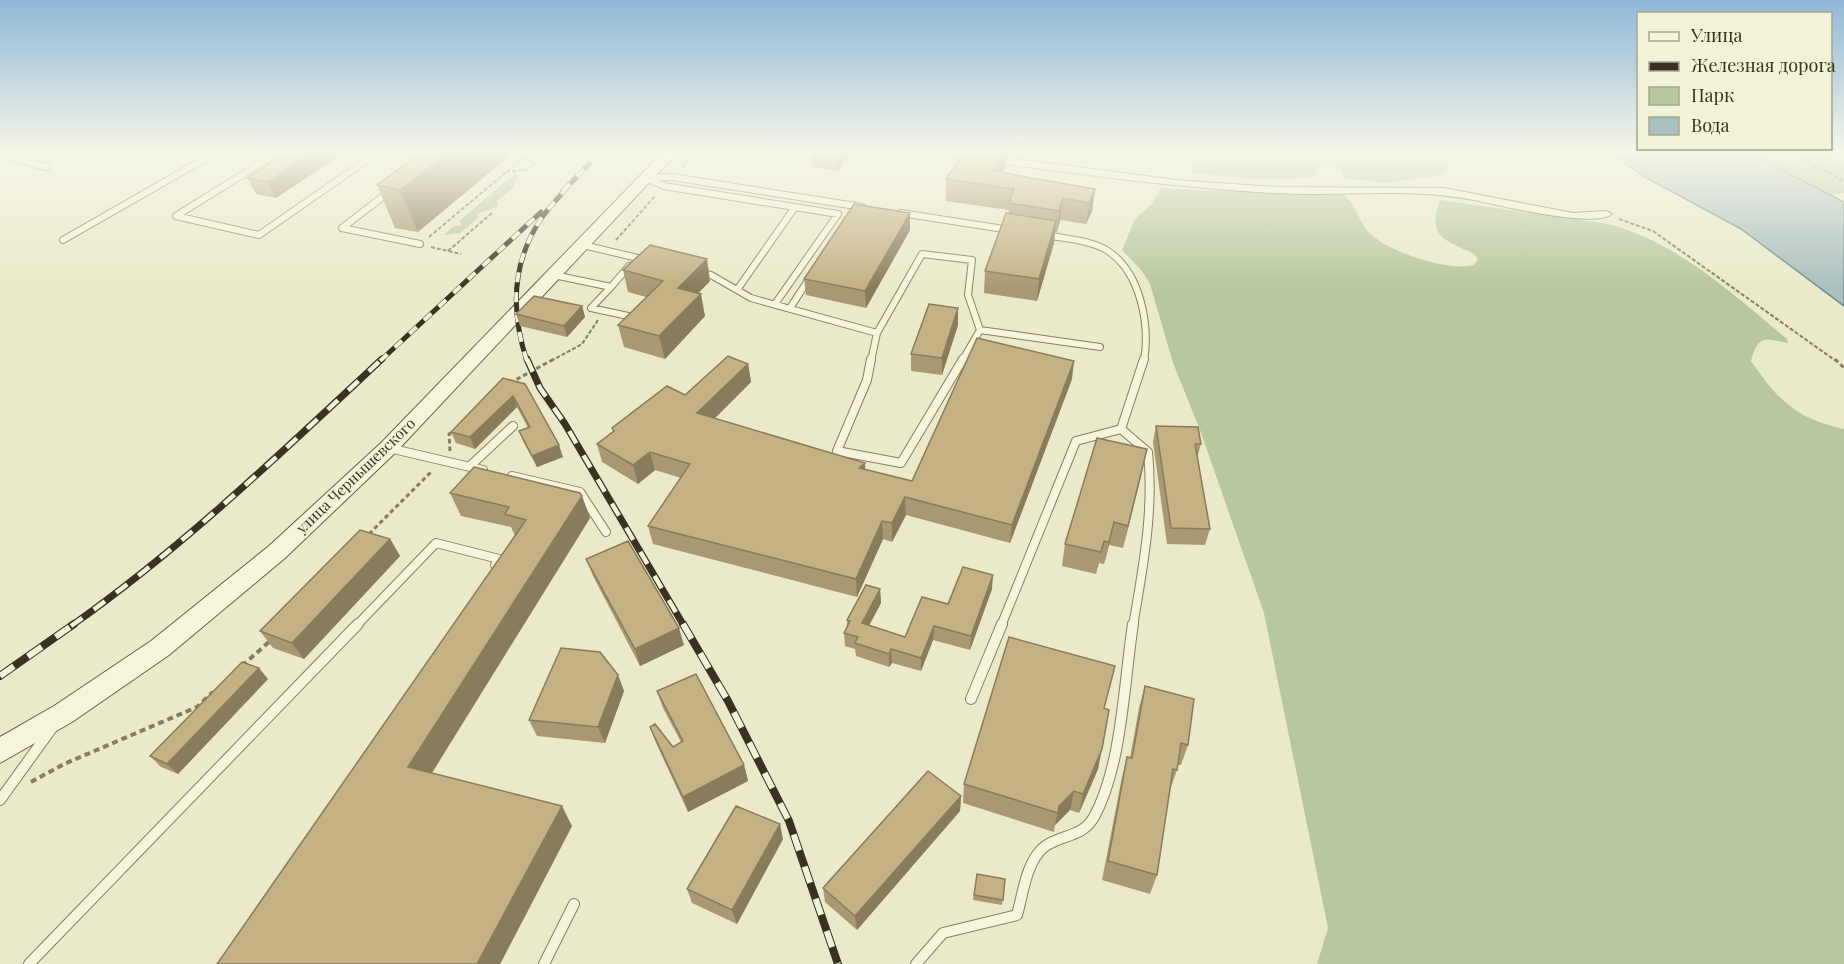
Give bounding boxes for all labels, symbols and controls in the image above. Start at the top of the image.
legend [1637,12,1832,150]
text: Улица [1690,23,1742,47]
text: Железная дорога [1691,53,1836,77]
text: Парк [1691,83,1734,107]
text: Вода [1691,113,1729,137]
street label: улица Чернышевского [291,413,419,538]

